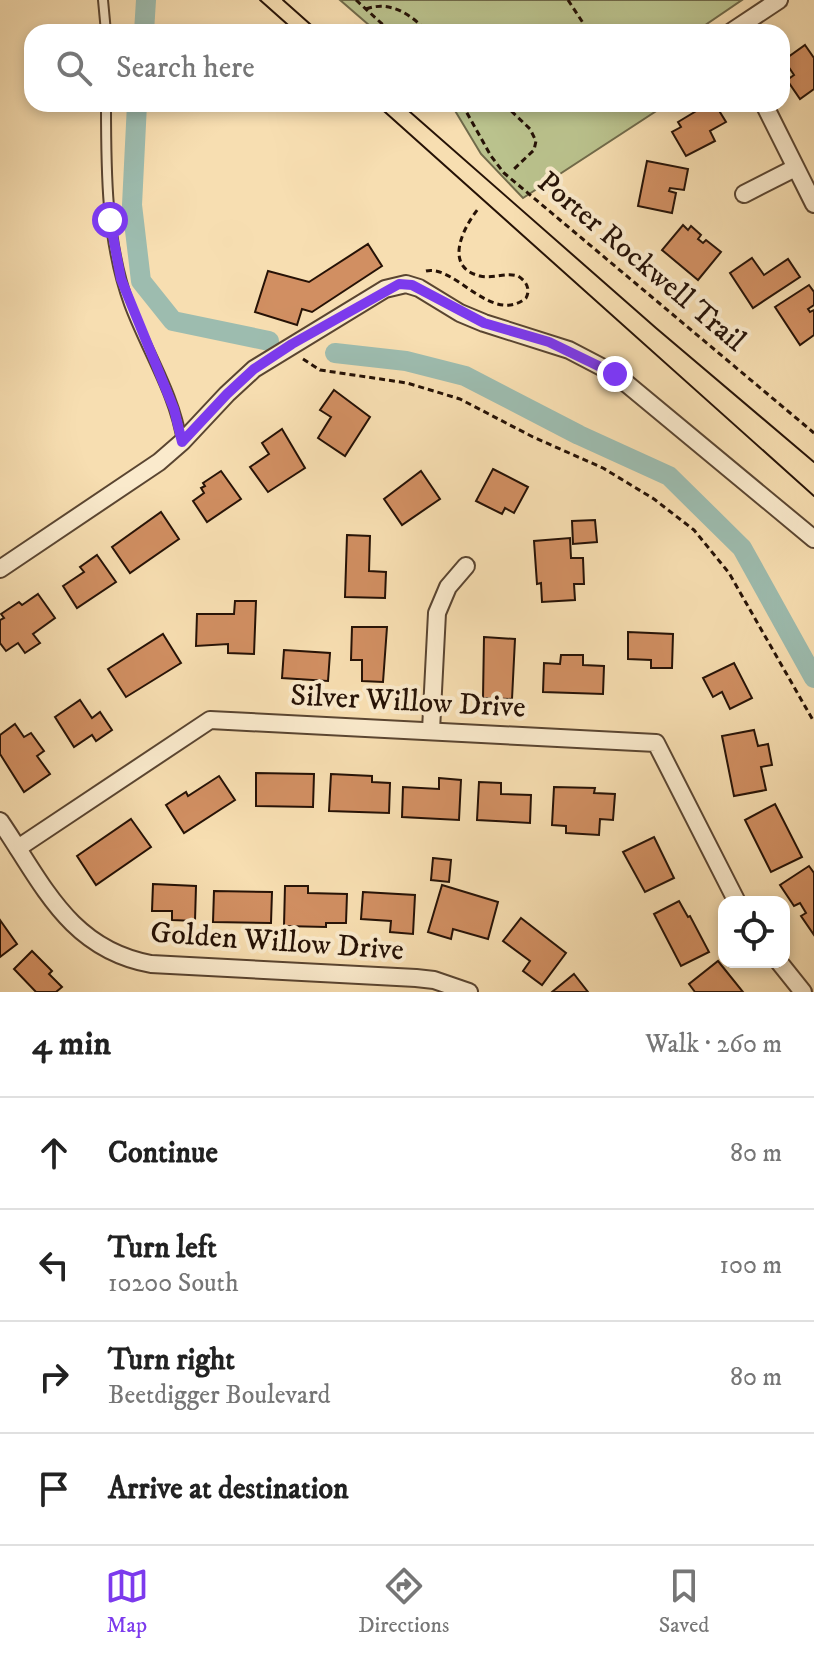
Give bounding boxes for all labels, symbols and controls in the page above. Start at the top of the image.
search box [24,24,790,112]
icon: search [52,46,96,90]
text: Search here [116,50,255,87]
street label: Porter Rockwell Trail [529,164,753,360]
route start [92,202,128,238]
route end [597,356,633,392]
street label: Silver Willow Drive [289,677,527,727]
map controls [718,896,790,968]
button: locate [718,896,790,968]
street label: Golden Willow Drive [149,915,405,969]
text: 4 min [32,1023,111,1065]
text: Walk · 260 m [645,1028,782,1061]
icon: ahead [32,1131,76,1175]
text: Continue [108,1135,218,1172]
text: 80 m [730,1137,782,1170]
text: Turn left [108,1230,217,1267]
icon: left [32,1243,76,1287]
text: 100 m [719,1249,782,1282]
text: 10200 South [108,1267,239,1300]
text: Turn right [108,1342,235,1379]
icon: right [32,1355,76,1399]
text: 80 m [730,1361,782,1394]
text: Beetdigger Boulevard [108,1379,331,1412]
icon: arrive [32,1467,76,1511]
text: Arrive at destination [108,1471,349,1508]
tab: Map [105,1564,149,1639]
tab: Directions [358,1564,449,1639]
tab: Saved [659,1564,709,1639]

